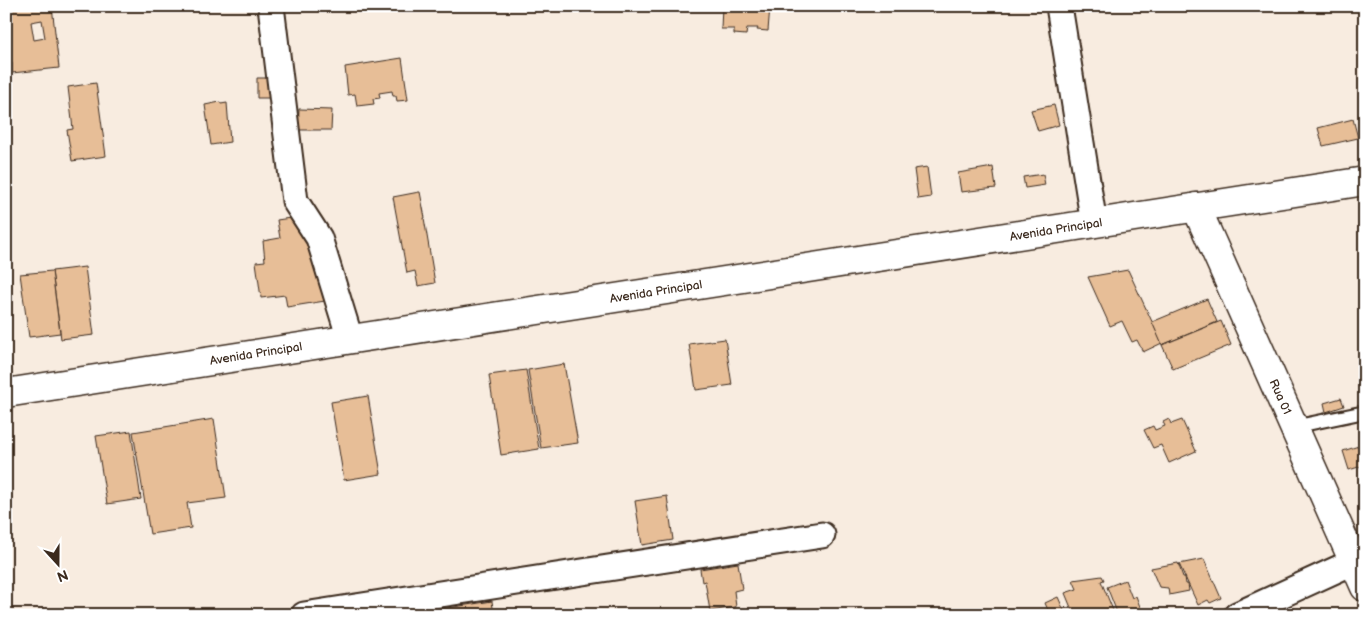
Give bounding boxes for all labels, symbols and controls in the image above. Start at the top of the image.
street label: Avenida Principal [1009,215,1103,245]
street label: Avenida Principal [609,277,703,307]
street label: Avenida Principal [209,339,303,369]
street label: Rua 01 [1266,377,1294,417]
north arrow [32,538,82,588]
text: N [55,566,70,585]

